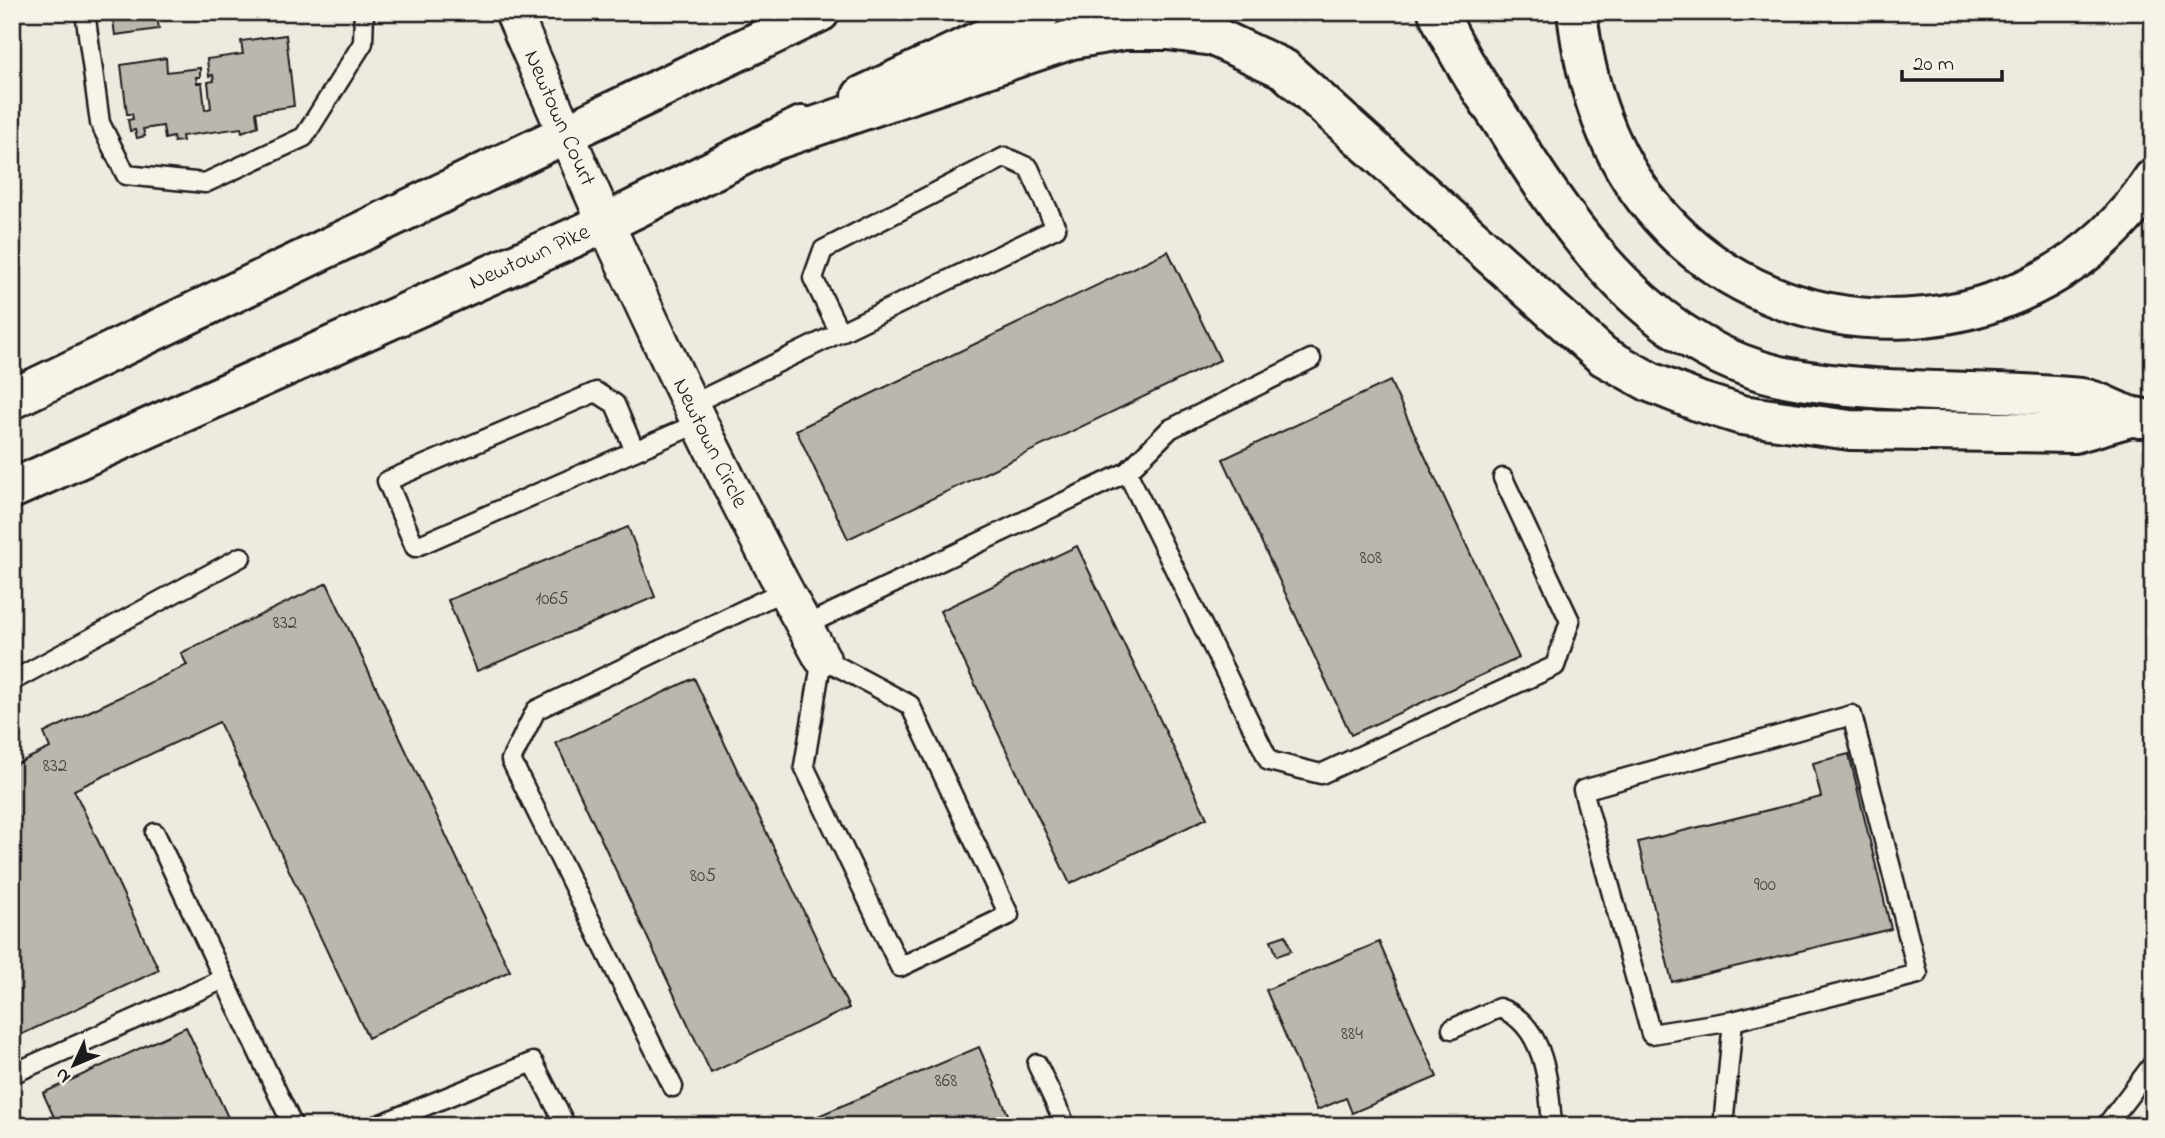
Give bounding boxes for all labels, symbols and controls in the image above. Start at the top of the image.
scale bar [1902,38,2002,82]
street label: Newtown Court [515,45,604,192]
text: 20 m [1913,50,1954,80]
street label: Newtown Pike [464,216,596,299]
street label: Newtown Circle [664,373,756,514]
house number: 808 [1360,545,1382,572]
house number: 1065 [535,586,569,613]
house number: 832 [273,610,297,637]
house number: 832 [43,753,67,780]
house number: 805 [690,863,716,890]
house number: 900 [1754,872,1776,899]
house number: 884 [1341,1021,1363,1048]
north arrow [38,1030,108,1100]
text: N [49,1061,78,1089]
house number: 868 [935,1068,957,1095]

